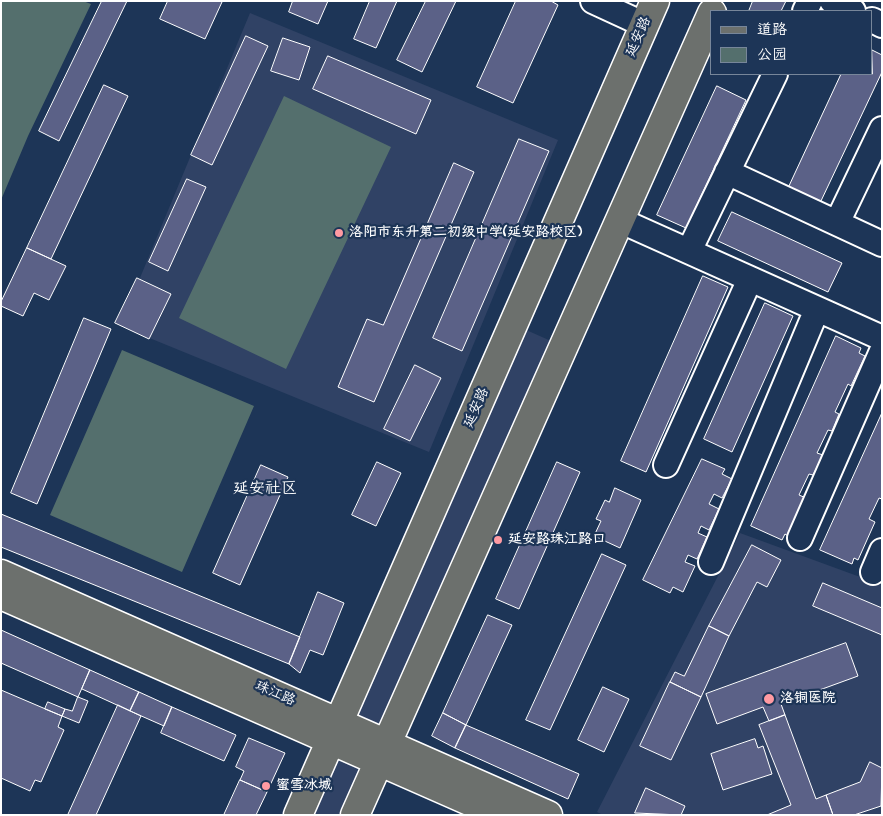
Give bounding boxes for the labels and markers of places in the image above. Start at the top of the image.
place label: 洛阳市东升第二初级中学(延安路校区) [349,225,582,241]
marker: 洛阳市东升第二初级中学(延安路校区) [333,227,345,239]
place label: 延安路珠江路口 [508,532,606,548]
marker: 延安路珠江路口 [492,534,504,546]
place label: 洛铜医院 [780,691,836,707]
marker: 洛铜医院 [762,692,776,706]
place label: 蜜雪冰城 [276,778,332,794]
marker: 蜜雪冰城 [260,780,272,792]

